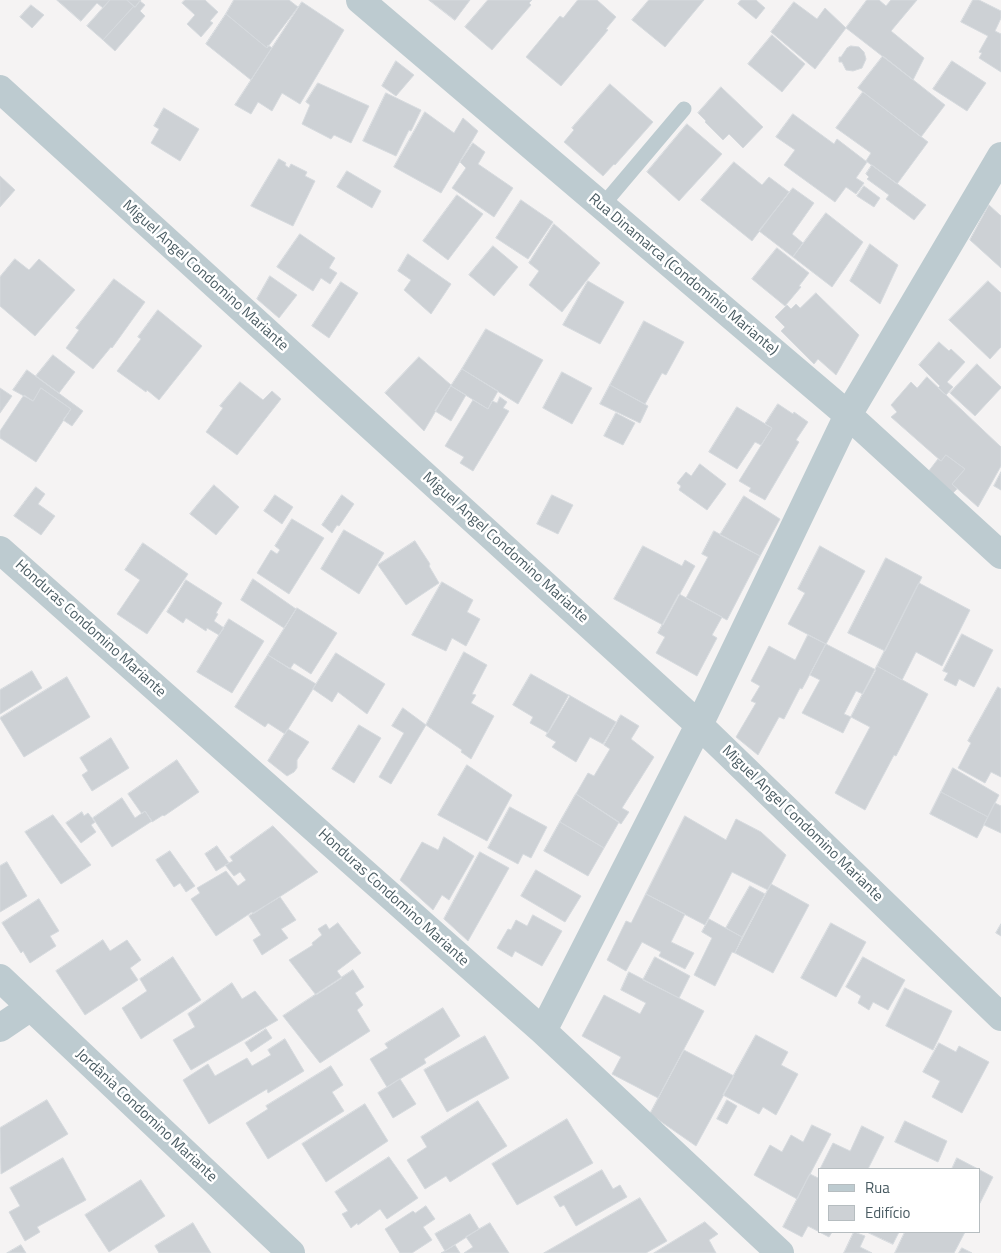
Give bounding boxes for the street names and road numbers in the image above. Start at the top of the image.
street label: Rua Dinamarca (Condomínio Mariante) [585,190,781,360]
street label: Miguel Angel Condomino Mariante [118,197,292,355]
street label: Miguel Angel Condomino Mariante [418,469,592,627]
street label: Honduras Condomino Mariante [11,556,169,702]
street label: Miguel Angel Condomino Mariante [718,742,886,906]
street label: Honduras Condomino Mariante [314,825,472,971]
street label: Jordânia Condomino Mariante [72,1046,220,1186]

